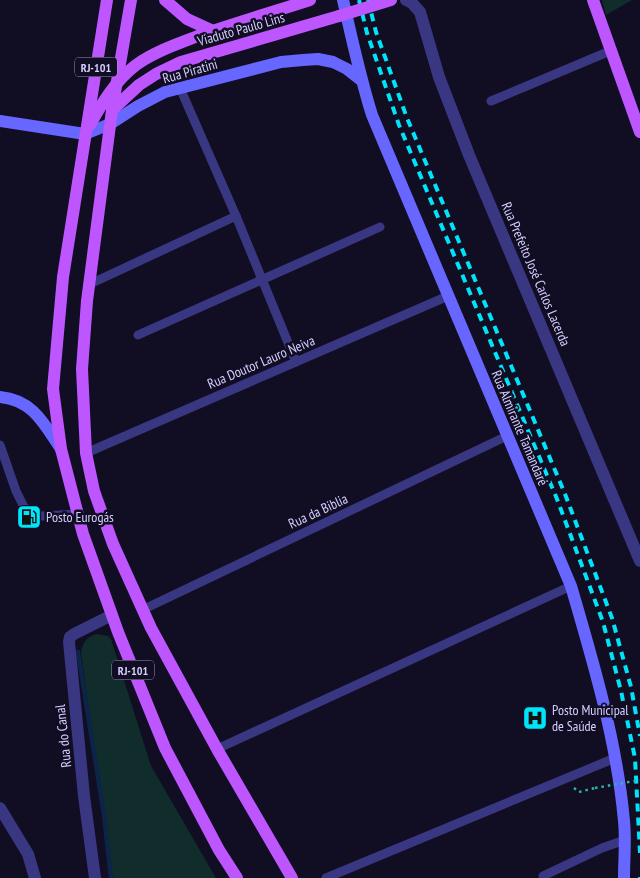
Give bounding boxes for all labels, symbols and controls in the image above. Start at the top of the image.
street label: Viaduto Paulo Lins [194,8,287,50]
street label: Rua Piratini [160,55,220,87]
road number: RJ-101 [75,58,117,76]
street label: Rua Prefeito José Carlos Lacerda [497,199,575,349]
street label: Rua Doutor Lauro Neiva [205,331,317,393]
street label: Rua Almirante Tamandaré [488,368,553,489]
street label: Rua da Biblia [285,489,351,533]
fuel station icon: Posto Eurogás [16,504,42,530]
place label: Posto Eurogás [46,508,114,526]
road number: RJ-101 [112,660,154,680]
place label: Posto Municipal de Saúde [552,701,629,735]
street label: Rua do Canal [51,703,75,768]
hospital icon: Posto Municipal de Saúde [522,705,548,731]

